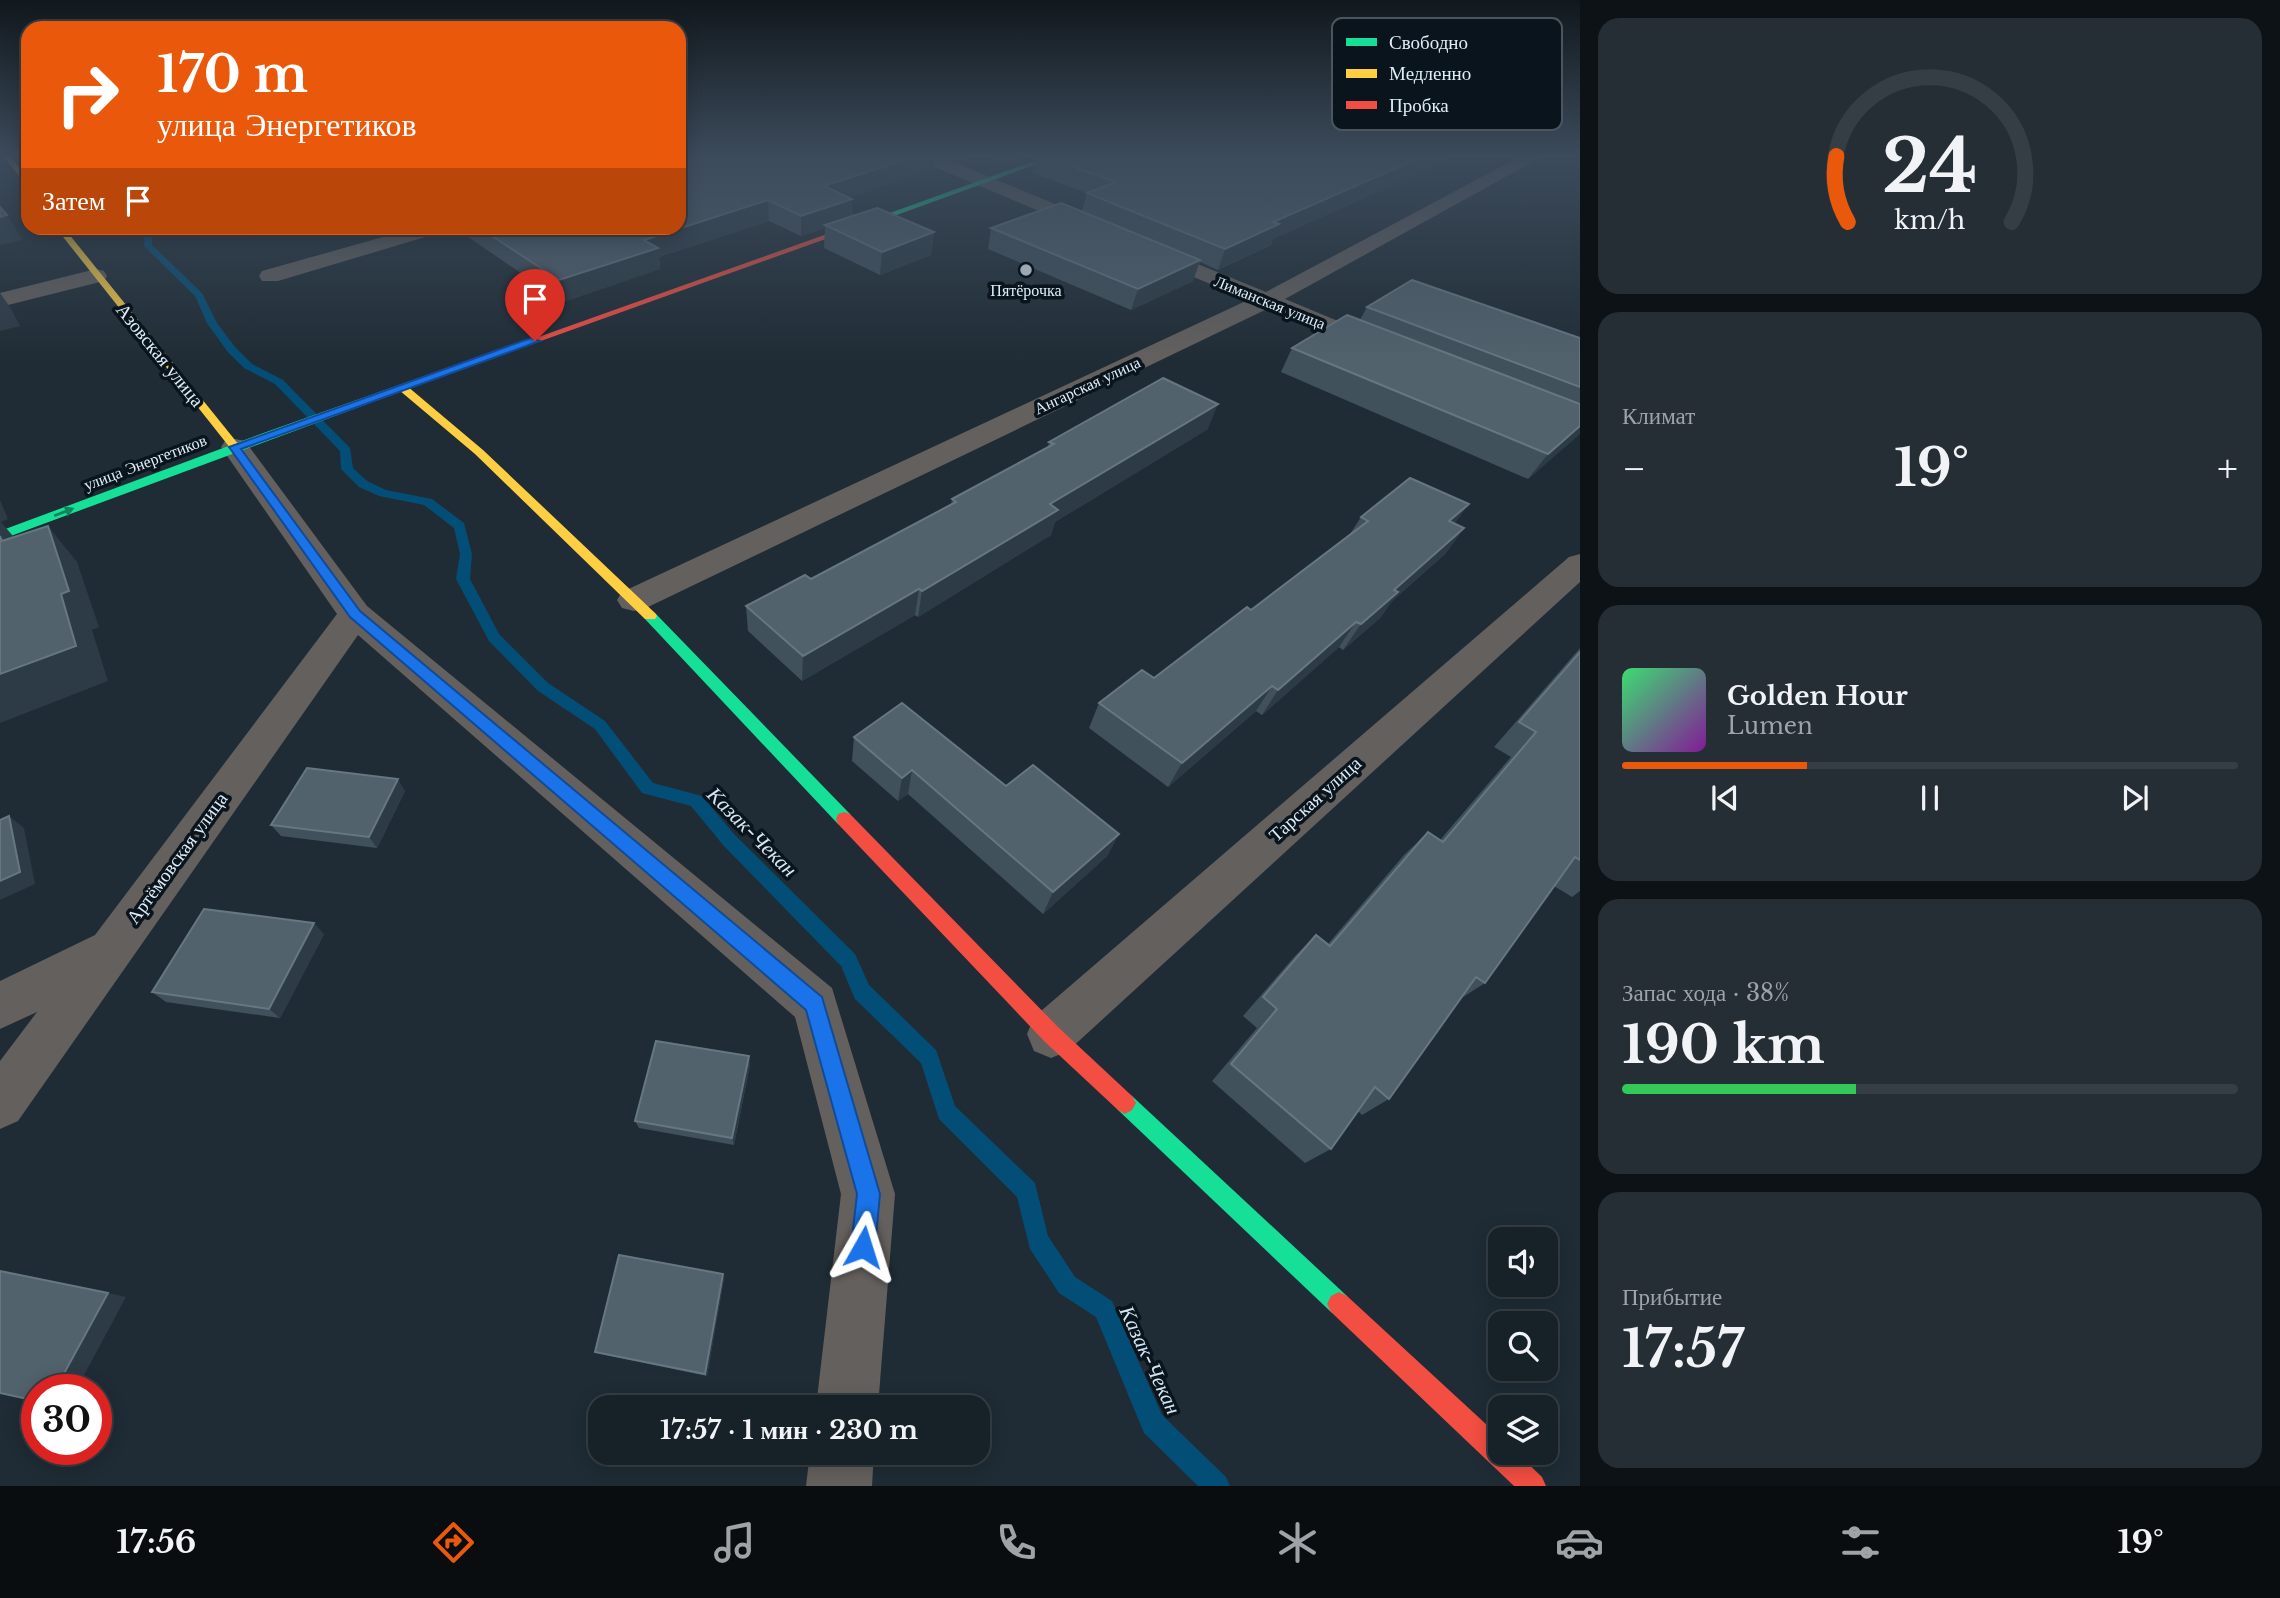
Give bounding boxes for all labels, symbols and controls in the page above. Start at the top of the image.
legend [1332,18,1562,130]
text: Свободно [1389,31,1468,54]
text: 170 m [157,44,308,105]
icon: right [42,49,133,140]
text: Медленно [1389,62,1471,85]
text: Пробка [1389,94,1449,117]
text: улица Энергетиков [157,105,417,145]
text: 24 [1882,121,1978,212]
icon: arrive [119,182,157,220]
text: Затем [42,185,105,217]
text: km/h [1895,205,1965,236]
marker: Пятёрочка [1018,262,1034,278]
pin [505,269,565,341]
street label: Лиманская улица [1211,271,1329,333]
icon: arrive [516,280,554,318]
place label: Пятёрочка [990,280,1062,300]
street label: Азовская улица [111,299,209,412]
street label: Ангарская улица [1031,352,1143,418]
text: Климат [1622,402,1695,430]
street label: улица Энергетиков [81,429,210,495]
text: 19° [1894,436,1969,500]
text: − [1622,445,1646,492]
text: + [2217,445,2238,492]
one-way arrow [53,506,74,517]
text: Golden Hour [1727,680,1908,712]
text: Lumen [1727,712,1813,740]
street label: Тарская улица [1264,751,1366,846]
icon: previous [1706,779,1744,817]
icon: pause [1911,779,1949,817]
icon: next [2116,779,2154,817]
water label: Казак-Чекан [701,781,802,882]
street label: Артёмовская улица [122,787,233,928]
text: Запас хода · 38% [1622,979,1789,1007]
text: 190 km [1622,1013,1825,1077]
position arrow [826,1210,900,1284]
map controls [1488,1227,1558,1465]
button: sound [1488,1227,1558,1297]
text: Прибытие [1622,1283,1722,1311]
water label: Казак-Чекан [1113,1301,1186,1418]
button: search [1488,1311,1558,1381]
text: 17:57 [1622,1317,1744,1381]
speed limit sign: 30 [21,1374,112,1465]
button: layers [1488,1395,1558,1465]
text: 17:57 · 1 мин · 230 m [660,1414,918,1446]
icon: directions [429,1518,478,1567]
icon: music [710,1518,759,1567]
icon: phone [992,1518,1041,1567]
icon: climate [1273,1518,1322,1567]
icon: car [1555,1518,1604,1567]
icon: filters [1836,1518,1885,1567]
text: 17:56 [116,1522,196,1562]
text: 19° [2117,1522,2164,1562]

